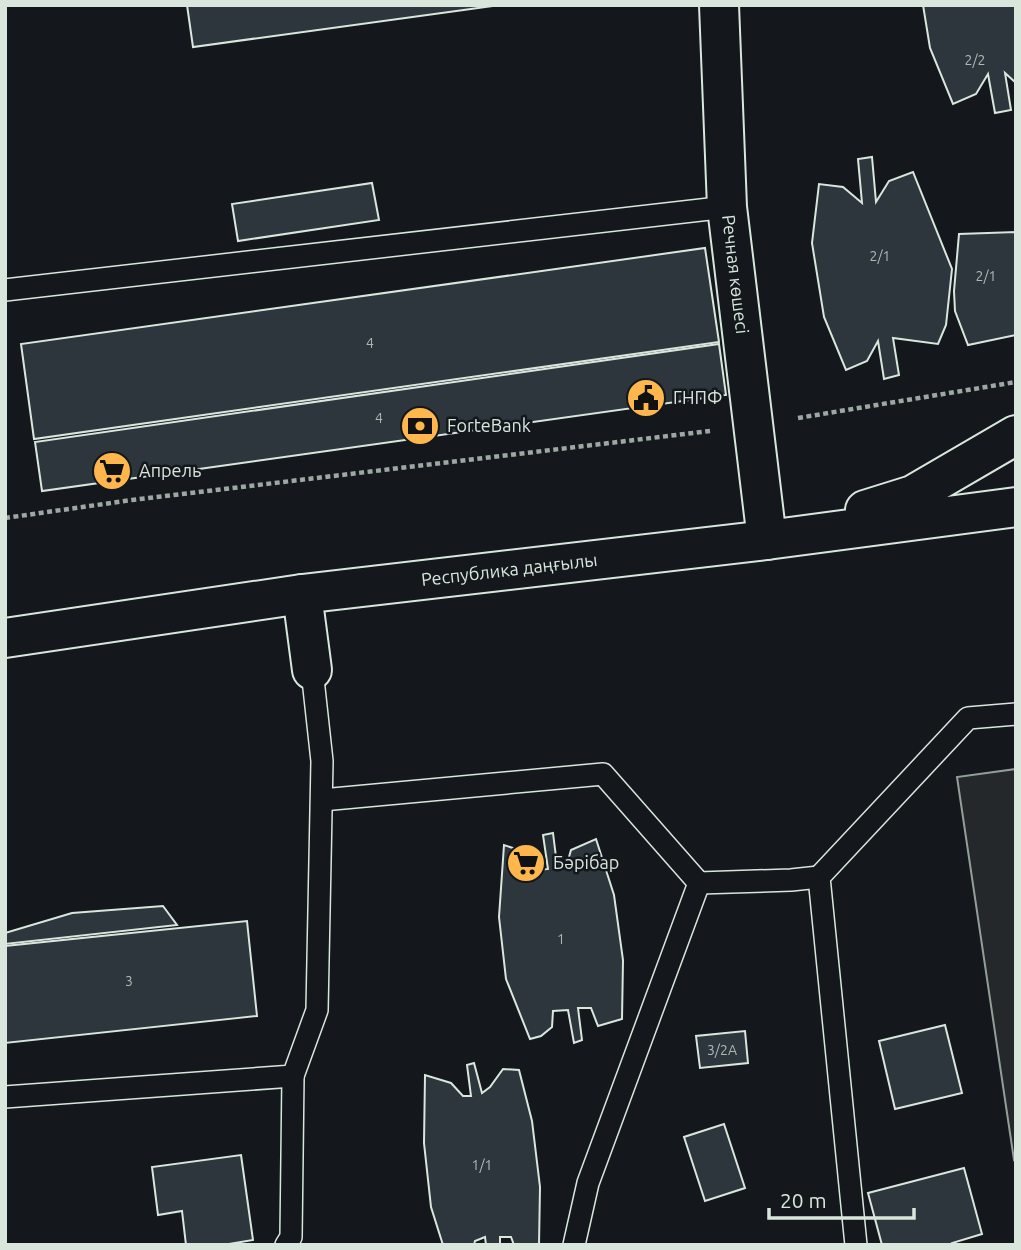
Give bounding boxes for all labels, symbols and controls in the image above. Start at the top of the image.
house number: 2/2 [965,52,985,68]
street label: Речная көшесі [719,213,753,335]
house number: 2/1 [870,248,890,264]
house number: 2/1 [976,268,996,284]
house number: 4 [366,335,374,351]
public building icon: ГНПФ [625,377,667,419]
place label: ГНПФ [673,387,722,407]
bank icon: ForteBank [399,405,441,447]
house number: 4 [375,410,383,426]
place label: ForteBank [447,415,531,435]
supermarket icon: Апрель [91,450,133,492]
place label: Апрель [139,460,201,480]
street label: Республика даңғылы [420,549,599,589]
supermarket icon: Бәрібар [505,842,547,884]
place label: Бәрібар [553,852,619,872]
house number: 1 [557,931,565,947]
house number: 3 [125,973,133,989]
house number: 3/2А [707,1042,737,1058]
house number: 1/1 [472,1157,492,1173]
scale bar [769,1176,914,1220]
text: 20 m [780,1188,827,1212]

